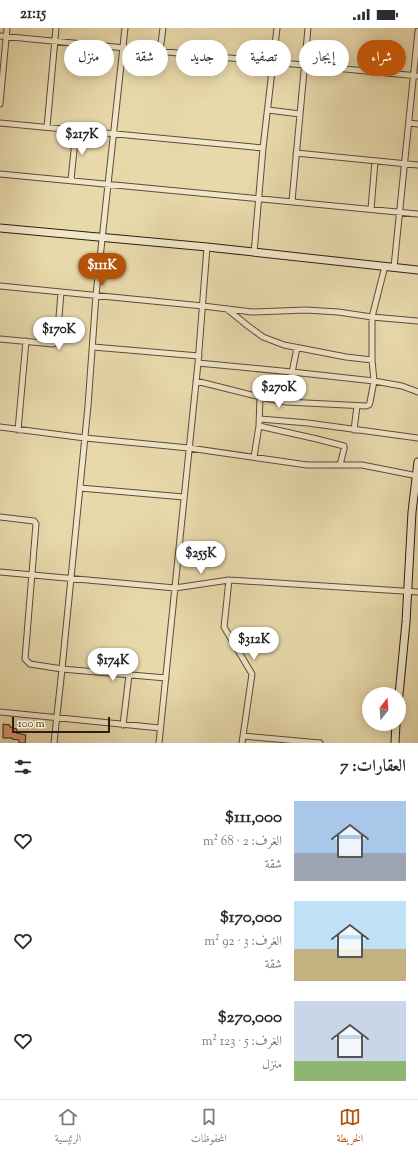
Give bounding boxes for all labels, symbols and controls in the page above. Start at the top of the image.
text: 21:15 [20,4,46,25]
chip: منزل [64,40,114,76]
chip: شقة [122,40,168,76]
chip: جديد [176,40,228,76]
chip: تصفية [236,40,291,76]
chip: إيجار [299,40,349,76]
chip: شراء [357,40,406,76]
pin: $217K [54,122,110,156]
text: $217K [65,126,99,144]
pin: $111K [74,253,130,287]
text: $111K [87,257,117,275]
pin: $170K [31,317,87,351]
text: $170K [42,321,76,339]
pin: $270K [251,375,307,409]
text: $270K [261,379,297,397]
pin: $255K [173,541,229,575]
text: $255K [185,545,217,563]
pin: $312K [226,627,282,661]
text: $312K [238,631,270,649]
pin: $174K [85,648,141,682]
text: $174K [97,652,129,670]
north arrow [362,687,406,731]
map controls [362,687,406,731]
scale bar [12,715,110,734]
text: 100 m [18,716,45,732]
text: العقارات: 7 [340,755,406,779]
icon: filters [12,756,34,778]
text: $111,000 [225,806,282,830]
icon: home [326,817,374,865]
icon: heart [12,830,34,852]
text: الغرف: 2 · 68 m² [203,833,282,851]
text: شقة [265,856,282,874]
text: $170,000 [220,906,282,930]
icon: home [326,917,374,965]
icon: heart [12,930,34,952]
text: الغرف: 3 · 92 m² [204,933,282,951]
text: شقة [265,956,282,974]
text: $270,000 [218,1006,282,1030]
icon: home [326,1017,374,1065]
icon: heart [12,1030,34,1052]
text: الغرف: 5 · 123 m² [202,1033,282,1051]
text: منزل [262,1056,282,1074]
tab: الرئيسية [55,1106,81,1149]
tab: المحفوظات [191,1106,227,1149]
tab: الخريطة [336,1106,363,1149]

